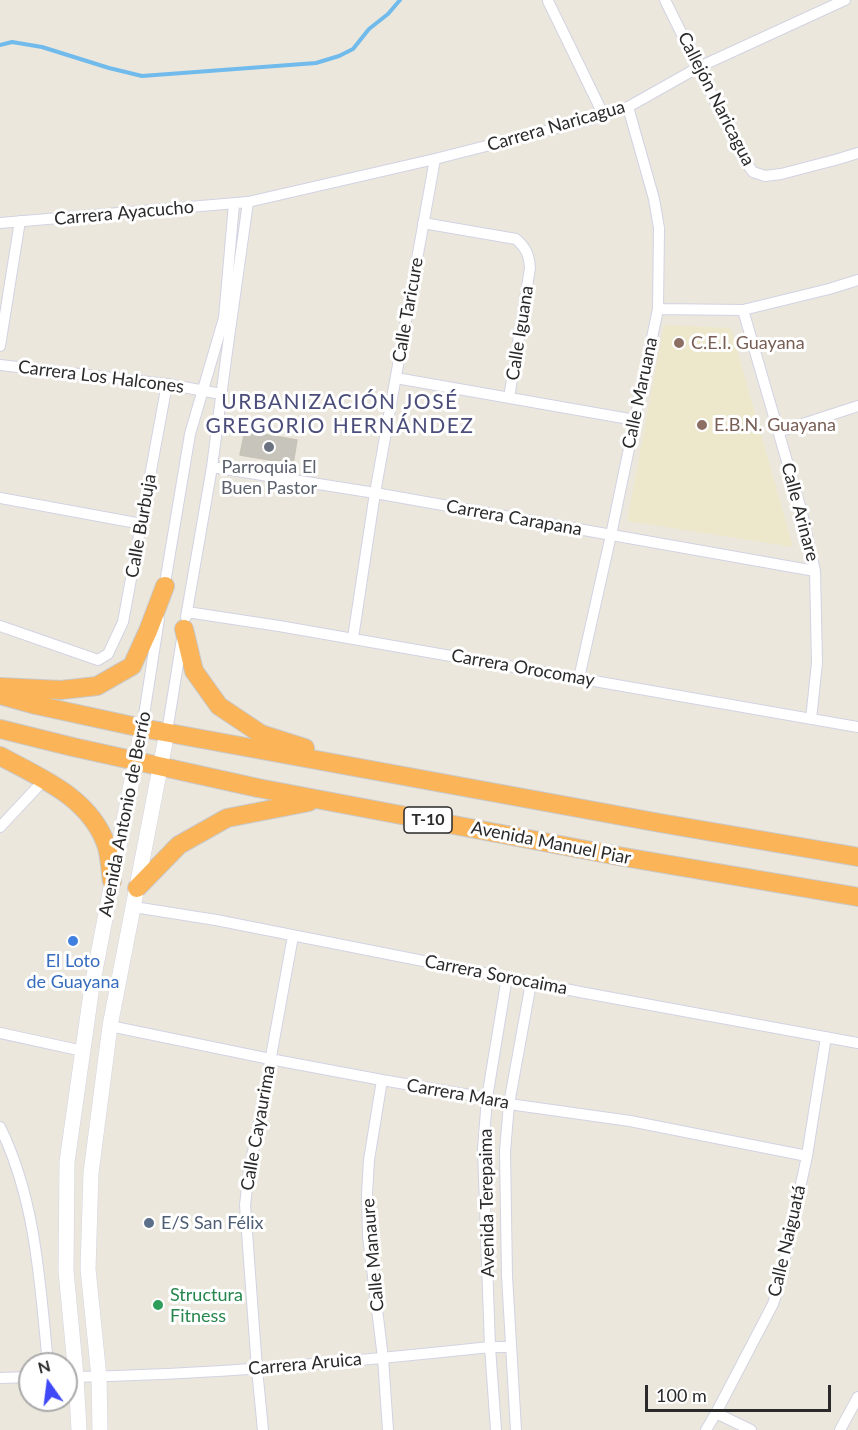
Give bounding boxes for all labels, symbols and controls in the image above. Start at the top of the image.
street label: Callejón Naricagua [673,28,759,170]
street label: Carrera Naricagua [485,96,627,156]
street label: Carrera Ayacucho [53,196,195,230]
street label: Calle Taricure [388,256,428,364]
street label: Calle Iguana [502,284,538,382]
place label: C.E.I. Guayana [691,332,805,354]
street label: Calle Maruana [618,335,662,451]
marker: C.E.I. Guayana [672,336,686,350]
street label: Carrera Los Halcones [17,356,185,398]
district label: URBANIZACIÓN JOSÉ GREGORIO HERNÁNDEZ [205,389,475,439]
place label: E.B.N. Guayana [714,414,836,436]
marker: E.B.N. Guayana [695,418,709,432]
marker: Parroquia El Buen Pastor [262,440,276,454]
place label: Parroquia El Buen Pastor [221,456,317,498]
street label: Calle Arinare [776,460,824,564]
street label: Calle Burbuja [121,472,161,580]
street label: Carrera Carapana [444,495,584,541]
street label: Carrera Orocomay [450,645,596,691]
street label: Avenida Antonio de Berrío [94,710,156,918]
road number: T-10 [404,807,452,833]
street label: Avenida Manuel Piar [469,817,633,869]
marker: El Loto de Guayana [66,934,80,948]
place label: El Loto de Guayana [27,950,119,992]
street label: Carrera Sorocaima [423,951,569,999]
street label: Calle Cayaurima [236,1064,280,1192]
street label: Carrera Mara [405,1074,511,1114]
street label: Avenida Terepaima [475,1128,499,1278]
street label: Calle Naiguatá [764,1183,810,1299]
street label: Calle Manaure [357,1197,389,1313]
place label: E/S San Félix [161,1212,264,1234]
marker: E/S San Félix [142,1216,156,1230]
place label: Structura Fitness [170,1284,243,1326]
marker: Structura Fitness [151,1298,165,1312]
street label: Carrera Aruica [247,1348,363,1380]
north arrow [18,1352,78,1412]
text: N [36,1355,52,1377]
scale bar [648,1373,834,1411]
text: 100 m [656,1384,707,1406]

